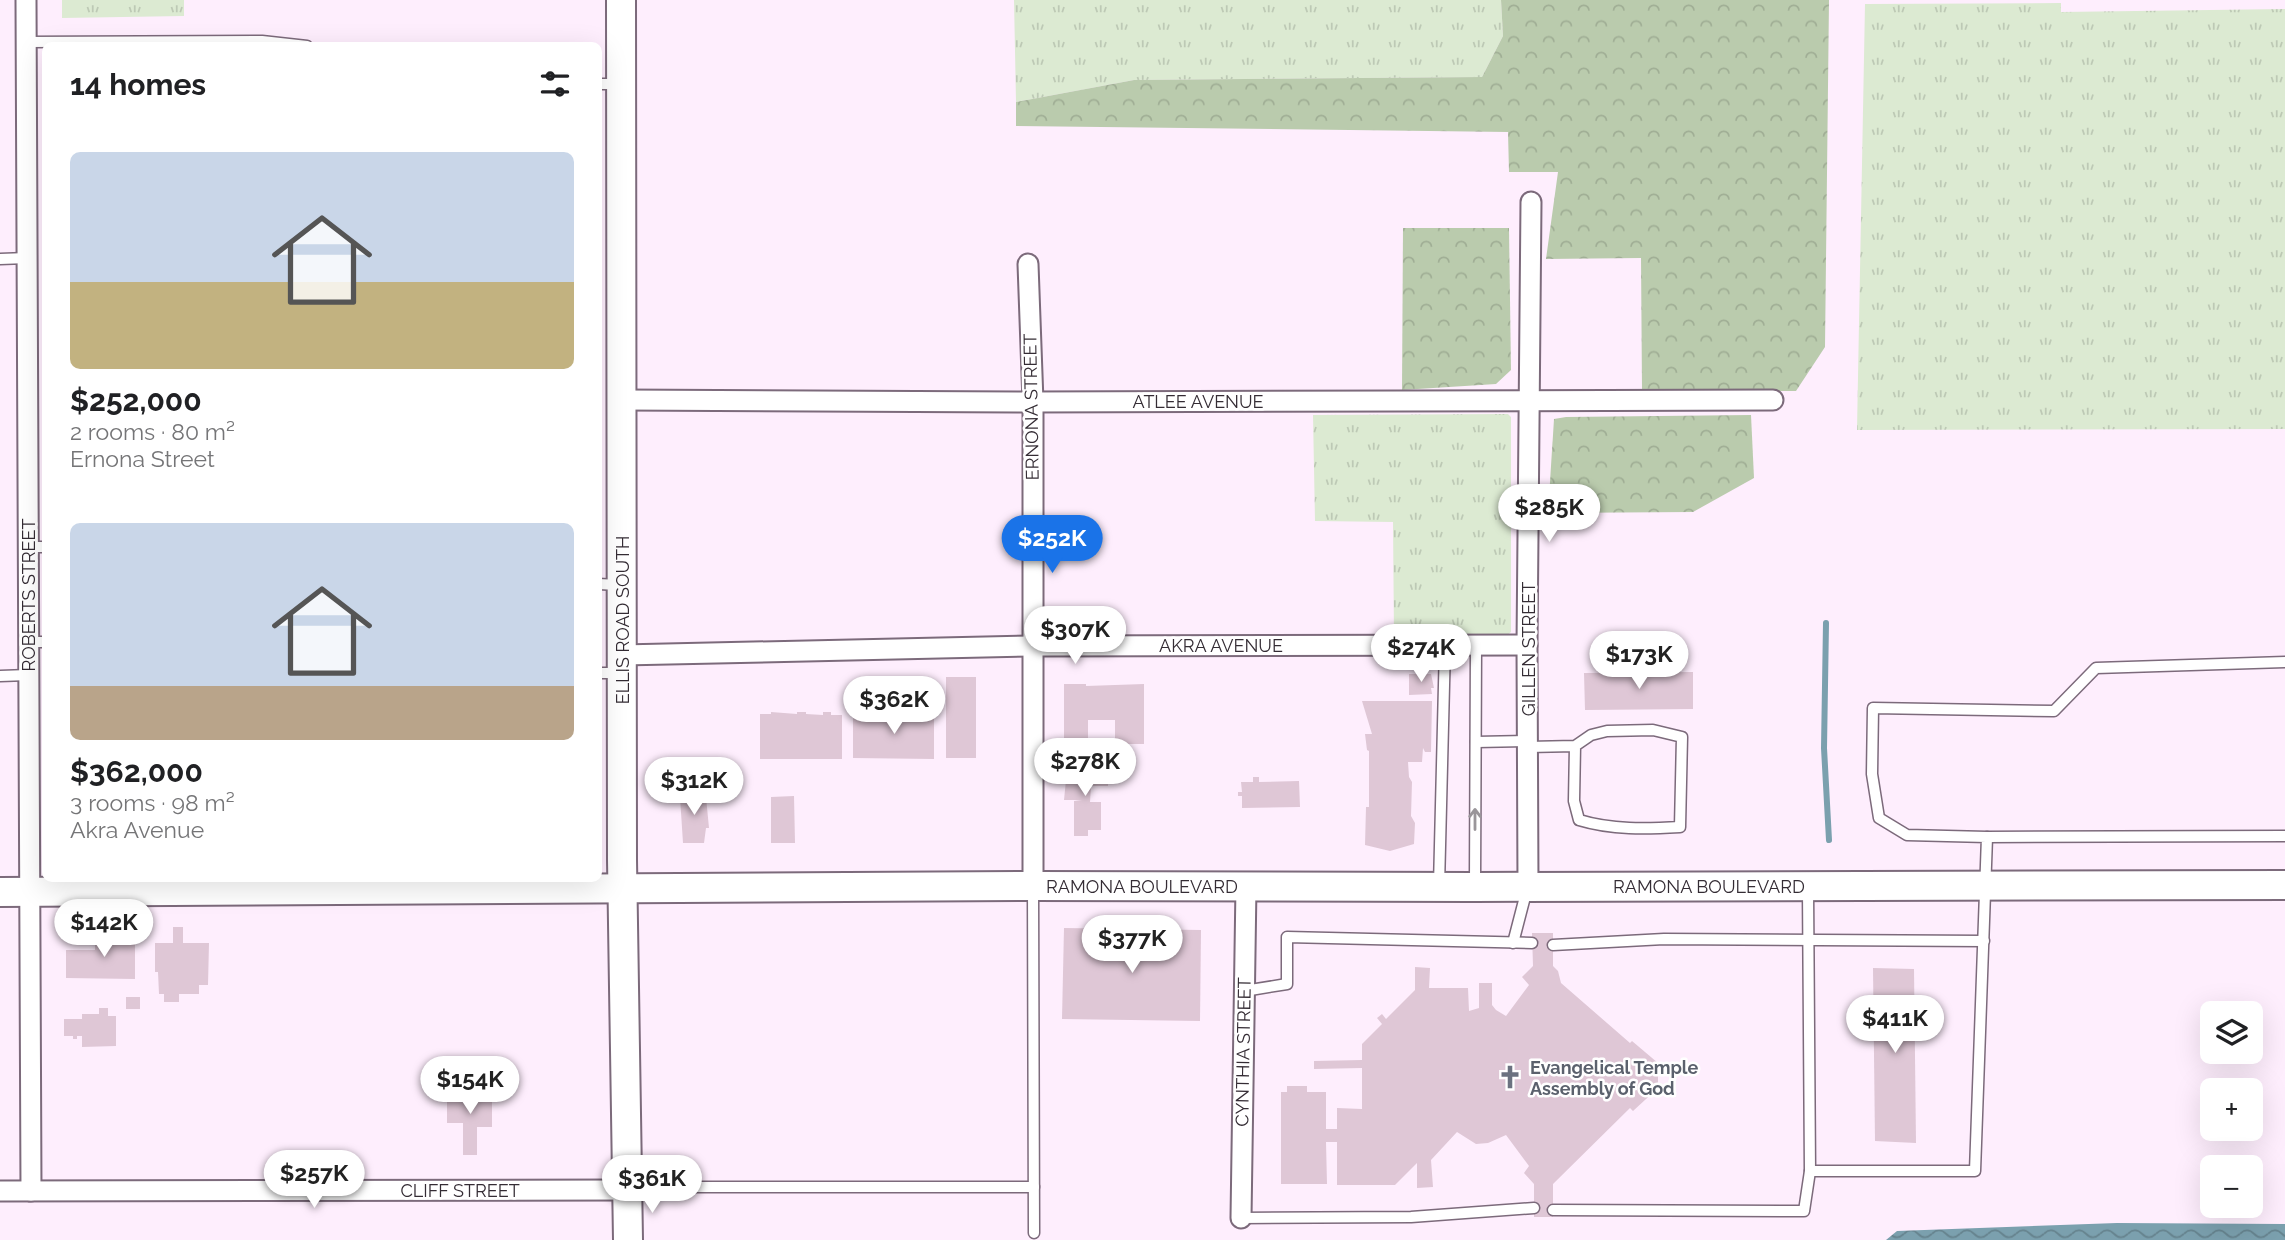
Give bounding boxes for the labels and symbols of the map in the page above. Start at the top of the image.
street label: ERNONA STREET [1019,333,1043,481]
street label: ATLEE AVENUE [1132,391,1264,412]
pin: $285K [1500,484,1598,544]
pin: $252K [1003,516,1101,575]
street label: ROBERTS STREET [18,519,39,671]
street label: ELLIS ROAD SOUTH [612,536,633,704]
street label: GILLEN STREET [1518,582,1539,716]
pin: $307K [1026,606,1124,666]
pin: $274K [1372,624,1470,684]
pin: $173K [1590,632,1688,691]
street label: AKRA AVENUE [1159,635,1283,656]
pin: $362K [845,676,943,736]
pin: $278K [1036,738,1134,798]
pin: $312K [645,758,743,817]
one-way arrow [1468,808,1482,831]
street label: RAMONA BOULEVARD [1046,876,1238,897]
street label: RAMONA BOULEVARD [1613,876,1805,897]
pin: $142K [55,900,153,959]
pin: $377K [1083,916,1181,975]
street label: CYNTHIA STREET [1231,977,1255,1127]
pin: $411K [1846,996,1944,1055]
pin: $154K [421,1056,519,1116]
place label: Evangelical Temple Assembly of God [1530,1057,1699,1099]
church icon: Evangelical Temple Assembly of God [1496,1063,1524,1091]
pin: $257K [265,1150,363,1210]
pin: $361K [603,1156,701,1215]
street label: CLIFF STREET [400,1180,520,1201]

